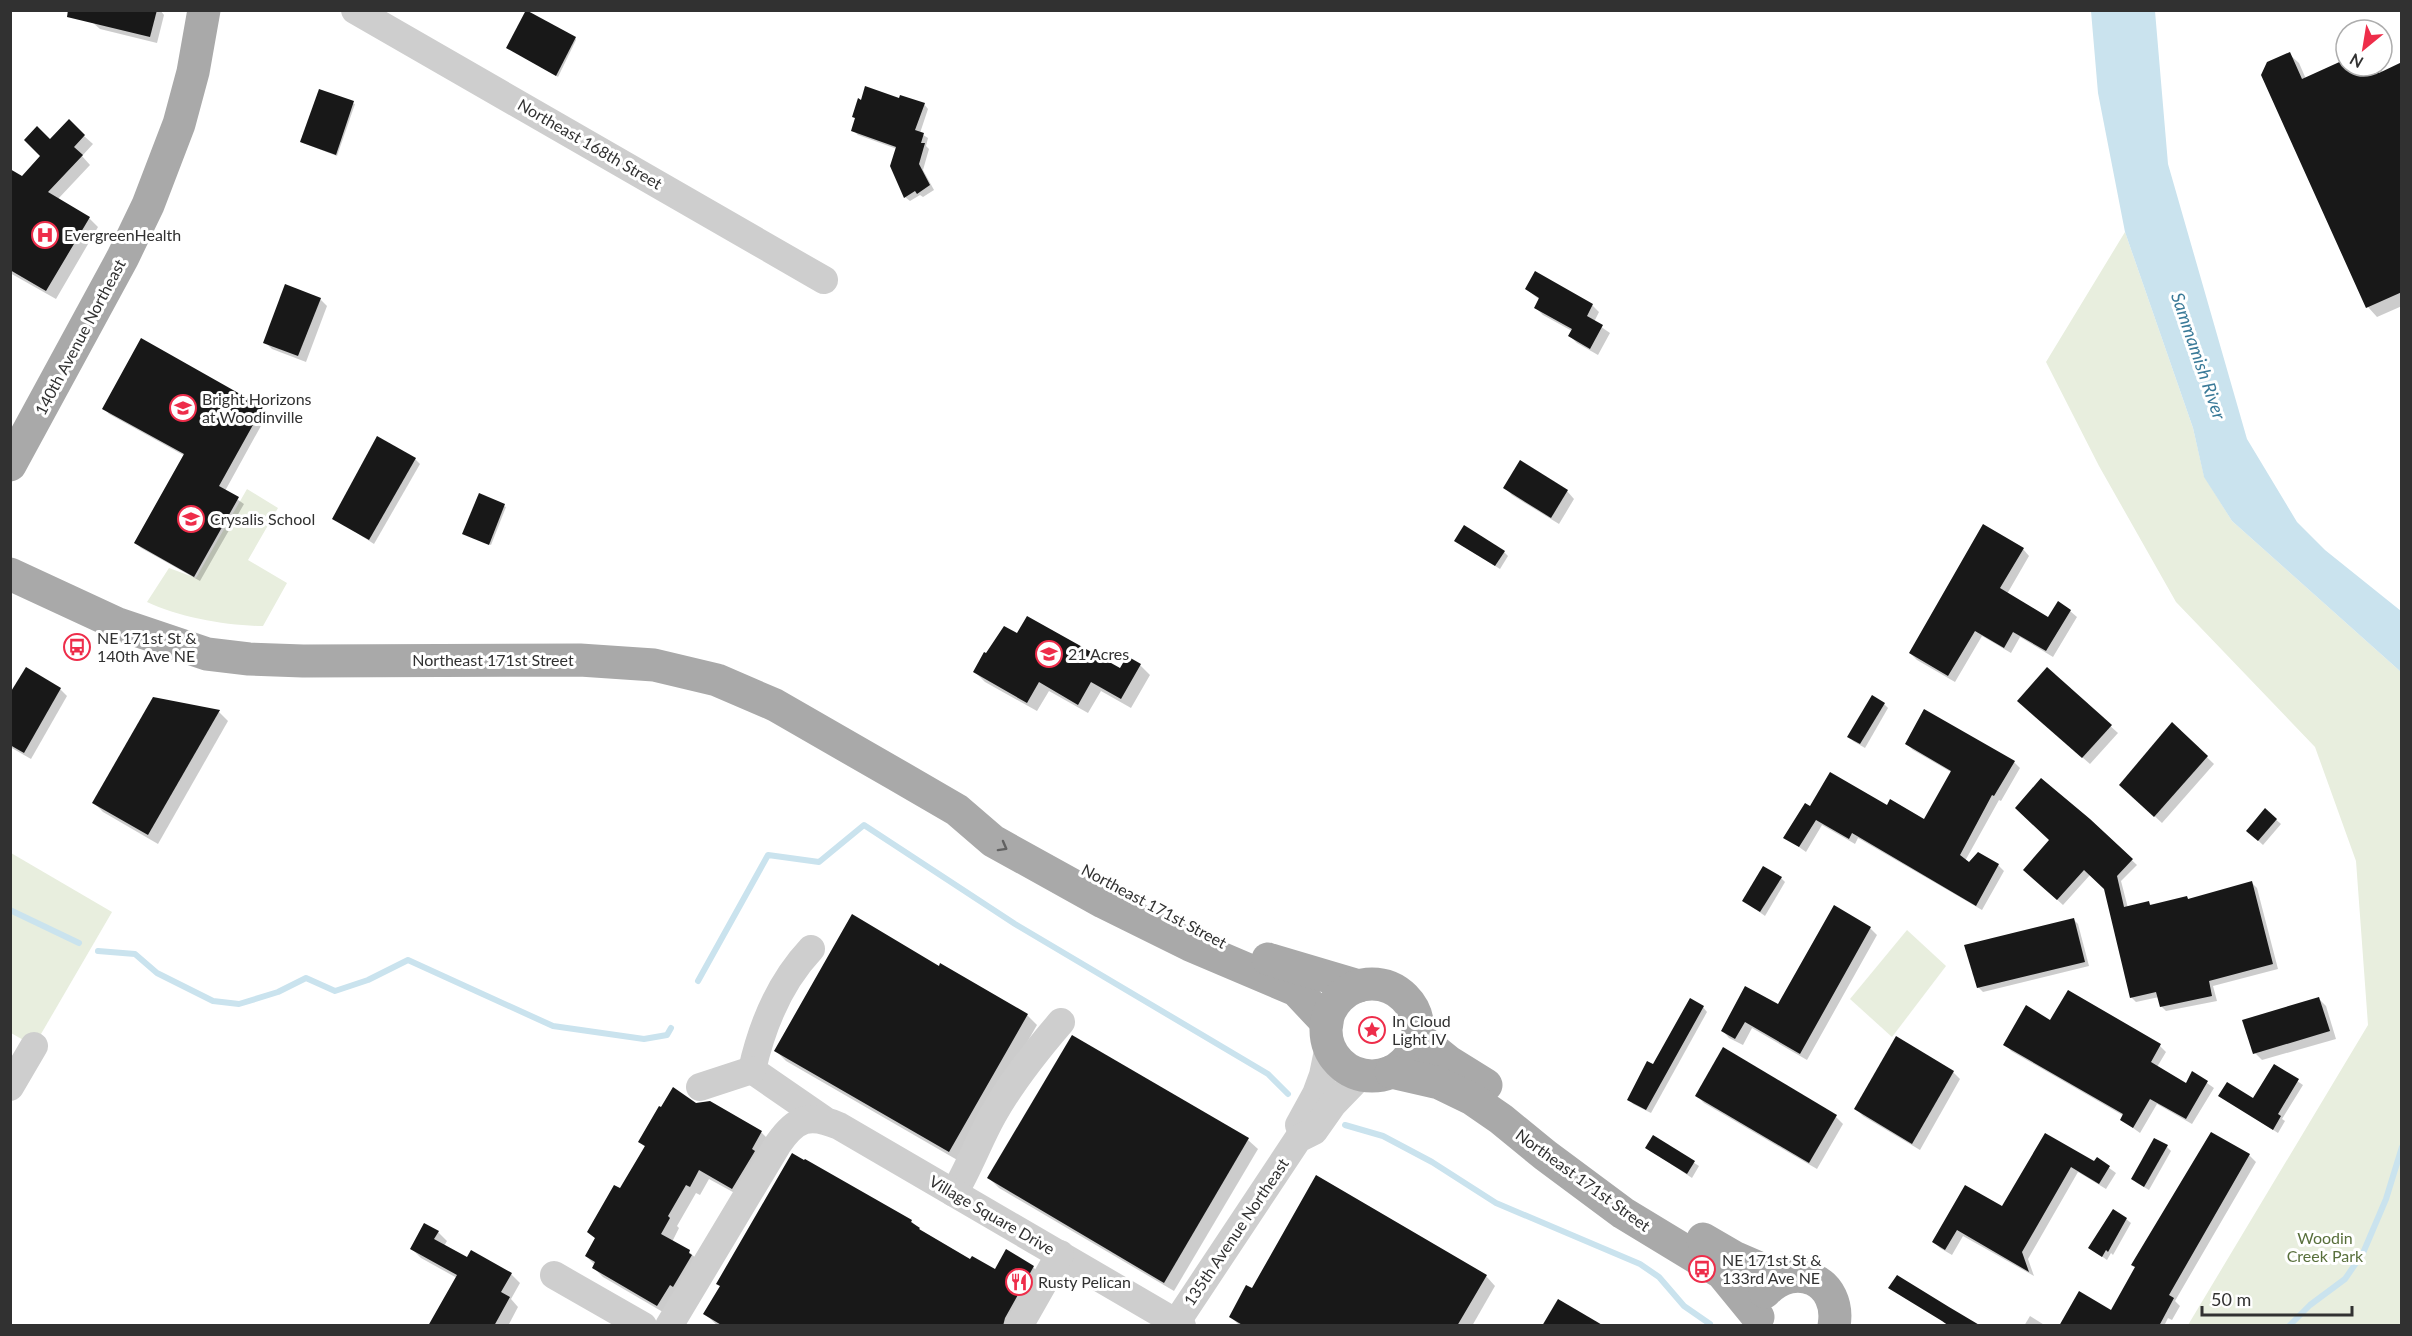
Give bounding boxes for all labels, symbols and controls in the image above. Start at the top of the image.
north arrow [2334,18,2394,78]
text: N [2346,50,2366,73]
street label: Northeast 168th Street [515,94,666,193]
hospital icon: EvergreenHealth [30,220,60,250]
place label: EvergreenHealth [64,225,181,244]
street label: 140th Avenue Northeast [30,255,129,418]
water label: Sammamish River [2167,289,2231,423]
place label: Bright Horizons at Woodinville [202,389,312,426]
school or university icon: Bright Horizons at Woodinville [168,393,198,423]
school or university icon: Crysalis School [176,504,206,534]
place label: Crysalis School [210,509,315,528]
place label: NE 171st St & 140th Ave NE [97,628,197,665]
bus stop icon: NE 171st St & 140th Ave NE [62,632,92,662]
school or university icon: 21 Acres [1034,639,1064,669]
place label: 21 Acres [1068,644,1129,663]
street label: Northeast 171st Street [412,650,574,669]
one-way arrow [997,840,1007,851]
street label: Northeast 171st Street [1079,859,1230,952]
place label: In Cloud Light IV [1392,1011,1451,1048]
place icon: In Cloud Light IV [1357,1015,1387,1045]
street label: Northeast 171st Street [1512,1124,1654,1235]
street label: 135th Avenue Northeast [1179,1154,1292,1309]
street label: Village Square Drive [926,1171,1058,1258]
park label: Woodin Creek Park [2287,1228,2364,1265]
place label: NE 171st St & 133rd Ave NE [1722,1250,1822,1287]
bus stop icon: NE 171st St & 133rd Ave NE [1687,1254,1717,1284]
restaurant icon: Rusty Pelican [1004,1267,1034,1297]
place label: Rusty Pelican [1038,1272,1131,1291]
scale bar [2202,1279,2352,1317]
text: 50 m [2211,1288,2251,1310]

